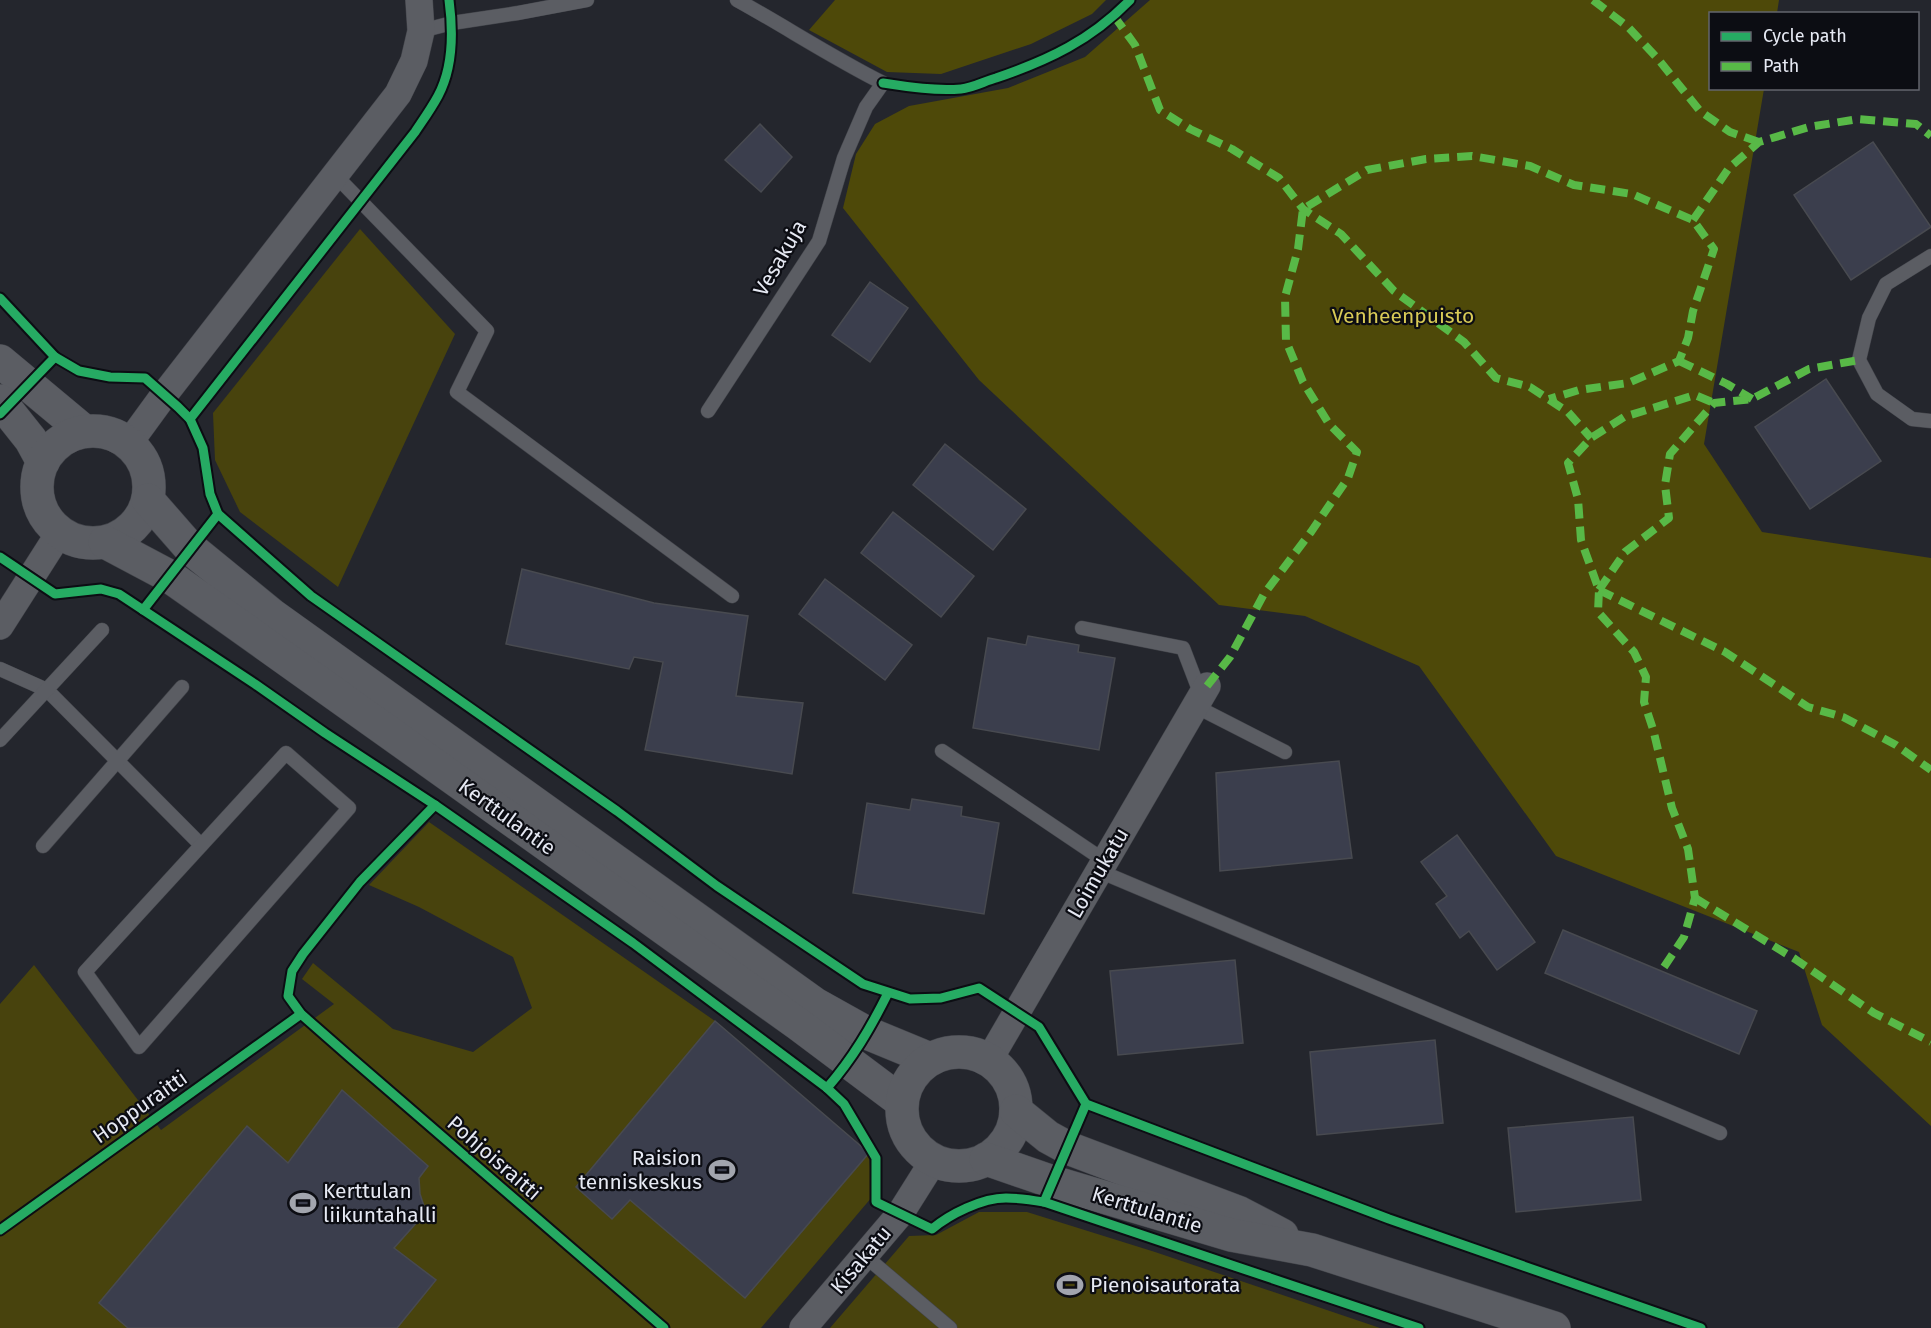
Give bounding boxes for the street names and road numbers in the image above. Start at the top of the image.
street label: Vesakuja [748,215,812,301]
street label: Kerttulantie [453,773,561,861]
street label: Loimukatu [1062,823,1134,923]
street label: Hoppuraitti [88,1065,192,1149]
street label: Pohjoisraitti [442,1110,546,1206]
street label: Kerttulantie [1089,1181,1205,1239]
street label: Kisakatu [825,1221,897,1299]

